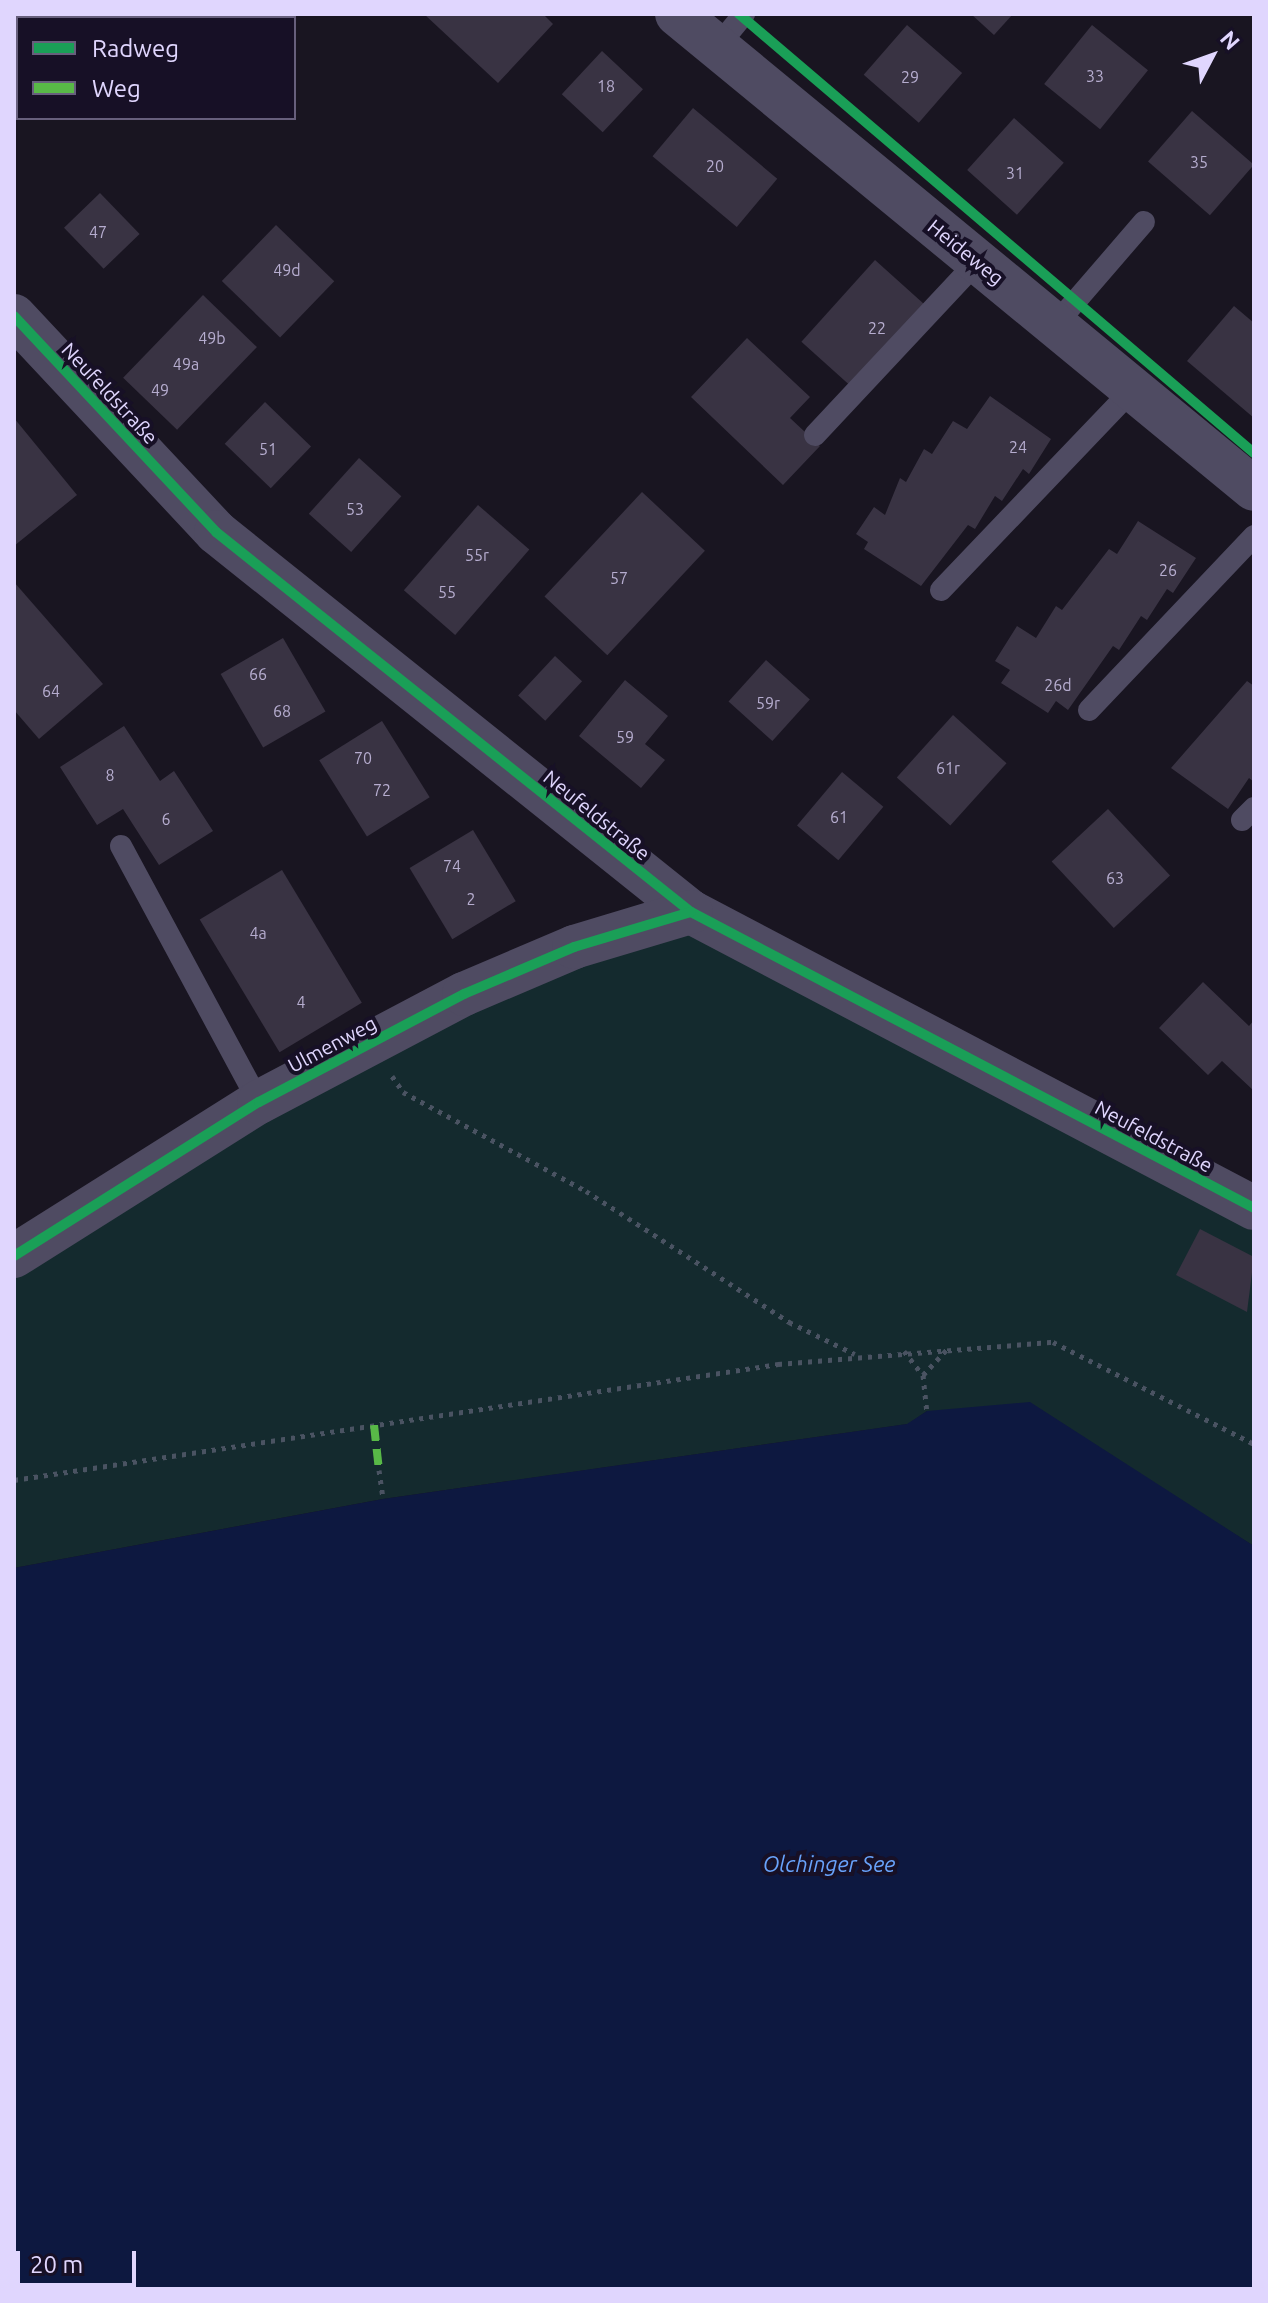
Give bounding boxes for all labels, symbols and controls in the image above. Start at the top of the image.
legend [16,16,296,120]
north arrow [1172,16,1252,96]
text: N [1216,26,1245,54]
text: Radweg [92,35,179,62]
house number: 33 [1086,66,1104,86]
house number: 29 [901,67,919,87]
text: Weg [92,75,141,102]
house number: 18 [597,76,615,96]
house number: 35 [1190,152,1208,172]
house number: 20 [706,156,724,176]
house number: 31 [1006,163,1024,183]
street label: Heideweg [923,214,1009,290]
house number: 47 [89,222,107,242]
house number: 49d [273,260,301,280]
house number: 22 [868,318,886,338]
house number: 49b [198,328,226,348]
street label: Neufeldstraße [57,337,163,449]
house number: 49a [173,354,199,374]
house number: 49 [151,380,169,400]
house number: 24 [1009,437,1027,457]
house number: 51 [259,439,277,459]
house number: 53 [346,499,364,519]
house number: 55r [465,545,489,565]
house number: 26 [1159,560,1177,580]
house number: 57 [610,568,628,588]
house number: 55 [438,582,456,602]
house number: 66 [249,664,267,684]
house number: 26d [1044,675,1072,695]
house number: 64 [42,681,60,701]
house number: 59r [756,693,780,713]
house number: 68 [273,701,291,721]
house number: 59 [616,727,634,747]
house number: 70 [354,748,372,768]
house number: 61r [936,758,960,778]
house number: 8 [105,765,115,785]
street label: Neufeldstraße [539,765,655,865]
house number: 72 [373,780,391,800]
house number: 61 [830,807,848,827]
house number: 6 [161,809,171,829]
house number: 74 [443,856,461,876]
house number: 63 [1106,868,1124,888]
house number: 2 [466,889,476,909]
house number: 4a [249,923,267,943]
house number: 4 [296,992,306,1012]
street label: Ulmenweg [284,1011,380,1077]
street label: Neufeldstraße [1091,1095,1217,1177]
water label: Olchinger See [763,1851,895,1877]
scale bar [20,2235,140,2285]
text: 20 m [30,2251,83,2278]

